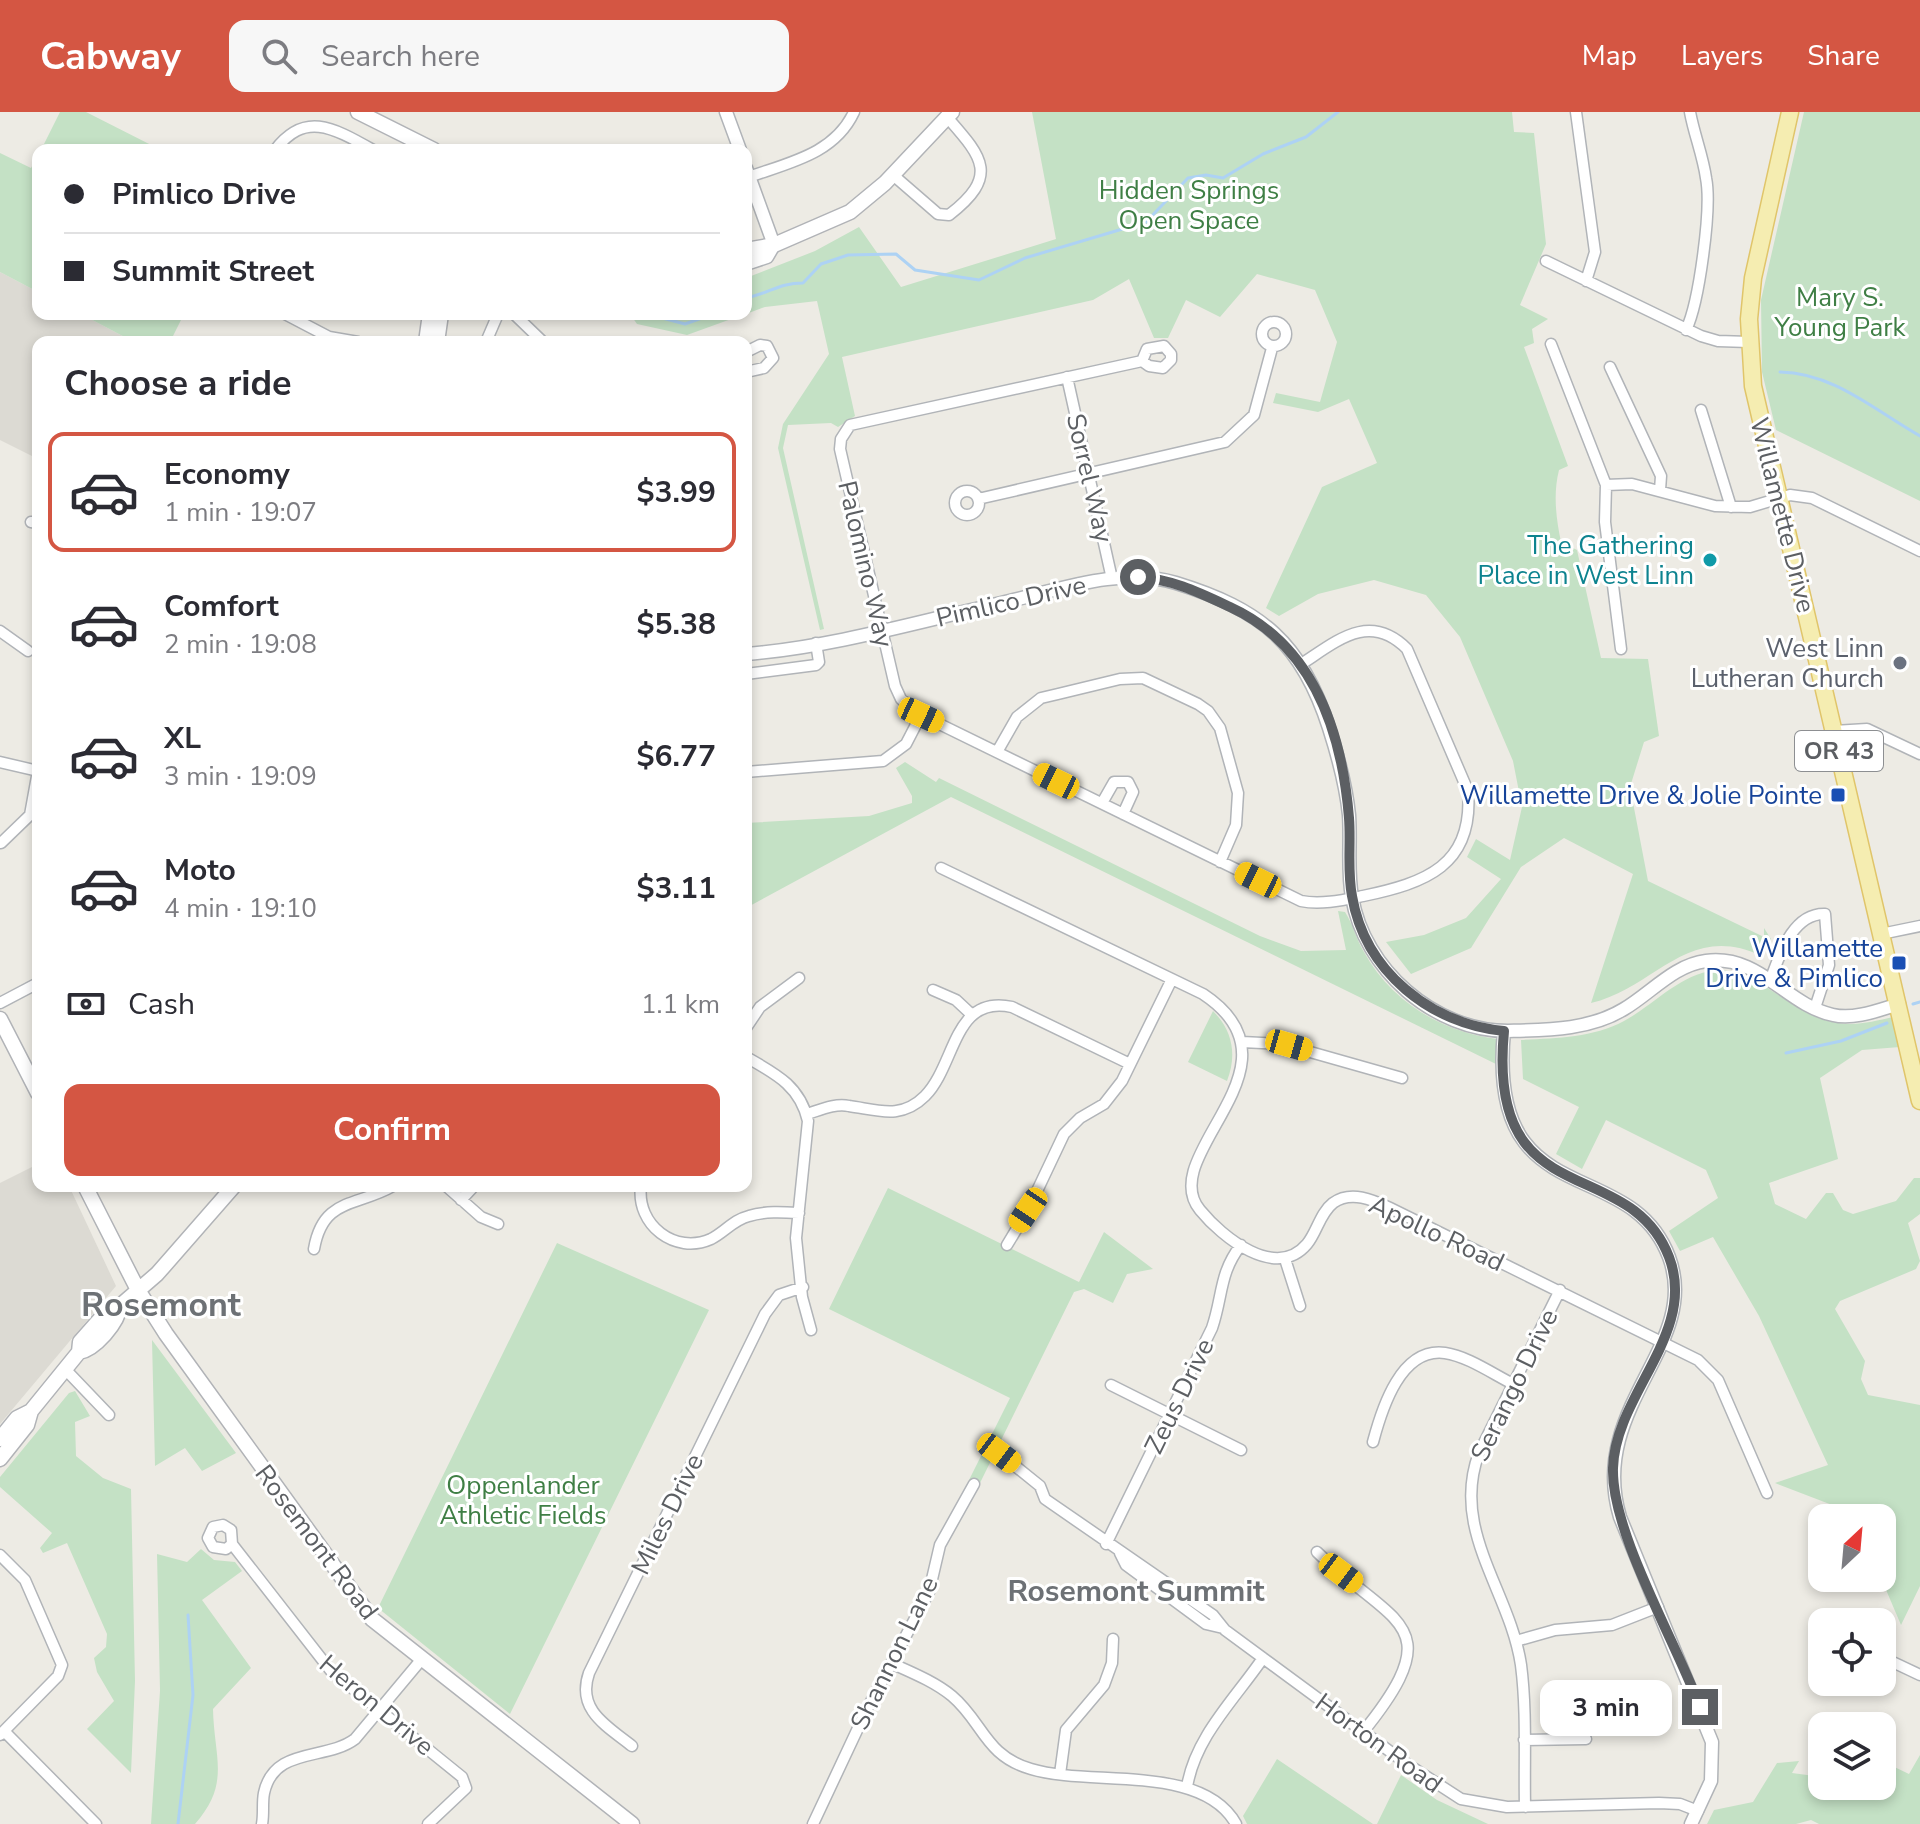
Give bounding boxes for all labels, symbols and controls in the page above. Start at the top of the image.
search box [229,20,789,92]
text: Cabway [40,31,181,82]
icon: search [257,34,301,78]
text: Search here [321,36,480,77]
text: Map [1582,37,1637,75]
text: Layers [1681,37,1763,75]
text: Share [1807,37,1880,75]
park label: Hidden Springs Open Space [1099,173,1279,238]
text: Pimlico Drive [112,174,296,215]
text: Summit Street [112,251,314,292]
park label: Mary S. Young Park [1773,280,1907,345]
text: Choose a ride [64,359,292,408]
street label: Sorrel Way [1058,410,1121,547]
street label: Willamette Drive [1741,414,1824,616]
text: Economy [164,454,290,495]
icon: car [68,456,140,528]
text: $3.99 [637,472,716,513]
street label: Palomino Way [829,477,902,651]
text: 1 min · 19:07 [164,495,317,530]
place label: The Gathering Place in West Linn [1478,528,1694,593]
marker: The Gathering Place in West Linn [1701,551,1719,569]
route start [1120,559,1156,595]
street label: Pimlico Drive [933,567,1090,636]
text: Comfort [164,586,279,627]
icon: car [68,588,140,660]
text: $5.38 [637,604,716,645]
text: 2 min · 19:08 [164,627,317,662]
place label: West Linn Lutheran Church [1691,631,1884,696]
marker: West Linn Lutheran Church [1891,654,1909,672]
car [894,694,948,736]
text: XL [164,718,201,759]
icon: car [68,720,140,792]
road number: OR 43 [1795,731,1883,771]
text: $6.77 [637,736,716,777]
text: 3 min · 19:09 [164,759,317,794]
car [1029,760,1083,802]
place label: Willamette Drive & Jolie Pointe [1460,778,1822,813]
marker: Willamette Drive & Jolie Pointe [1829,786,1847,804]
text: Moto [164,850,236,891]
icon: car [68,852,140,924]
car [1231,859,1285,901]
text: $3.11 [637,868,716,909]
text: 4 min · 19:10 [164,891,317,926]
place label: Willamette Drive & Pimlico [1705,931,1883,996]
marker: Willamette Drive & Pimlico [1890,954,1908,972]
icon: cash [64,982,108,1026]
text: Cash [128,984,195,1025]
text: 1.1 km [641,987,720,1022]
car [1263,1027,1315,1063]
button: Confirm [64,1084,720,1176]
car [1005,1183,1051,1237]
street label: Apollo Road [1363,1187,1510,1280]
district label: Rosemont [81,1282,242,1328]
street label: Serango Drive [1462,1303,1566,1467]
street label: Zeus Drive [1136,1333,1222,1460]
car [973,1429,1025,1477]
street label: Miles Drive [623,1448,712,1581]
street label: Rosemont Road [247,1458,386,1627]
park label: Oppenlander Athletic Fields [439,1468,607,1533]
north arrow [1808,1504,1896,1592]
map controls [1808,1504,1896,1800]
car [1315,1549,1367,1597]
street label: Shannon Lane [842,1571,947,1736]
district label: Rosemont Summit [1007,1571,1265,1612]
button: locate [1808,1608,1896,1696]
street label: Heron Drive [312,1647,442,1764]
callout: 3 min [1540,1679,1672,1735]
street label: Horton Road [1308,1685,1450,1802]
route end [1682,1689,1718,1725]
text: 3 min [1572,1690,1640,1725]
button: layers [1808,1712,1896,1800]

